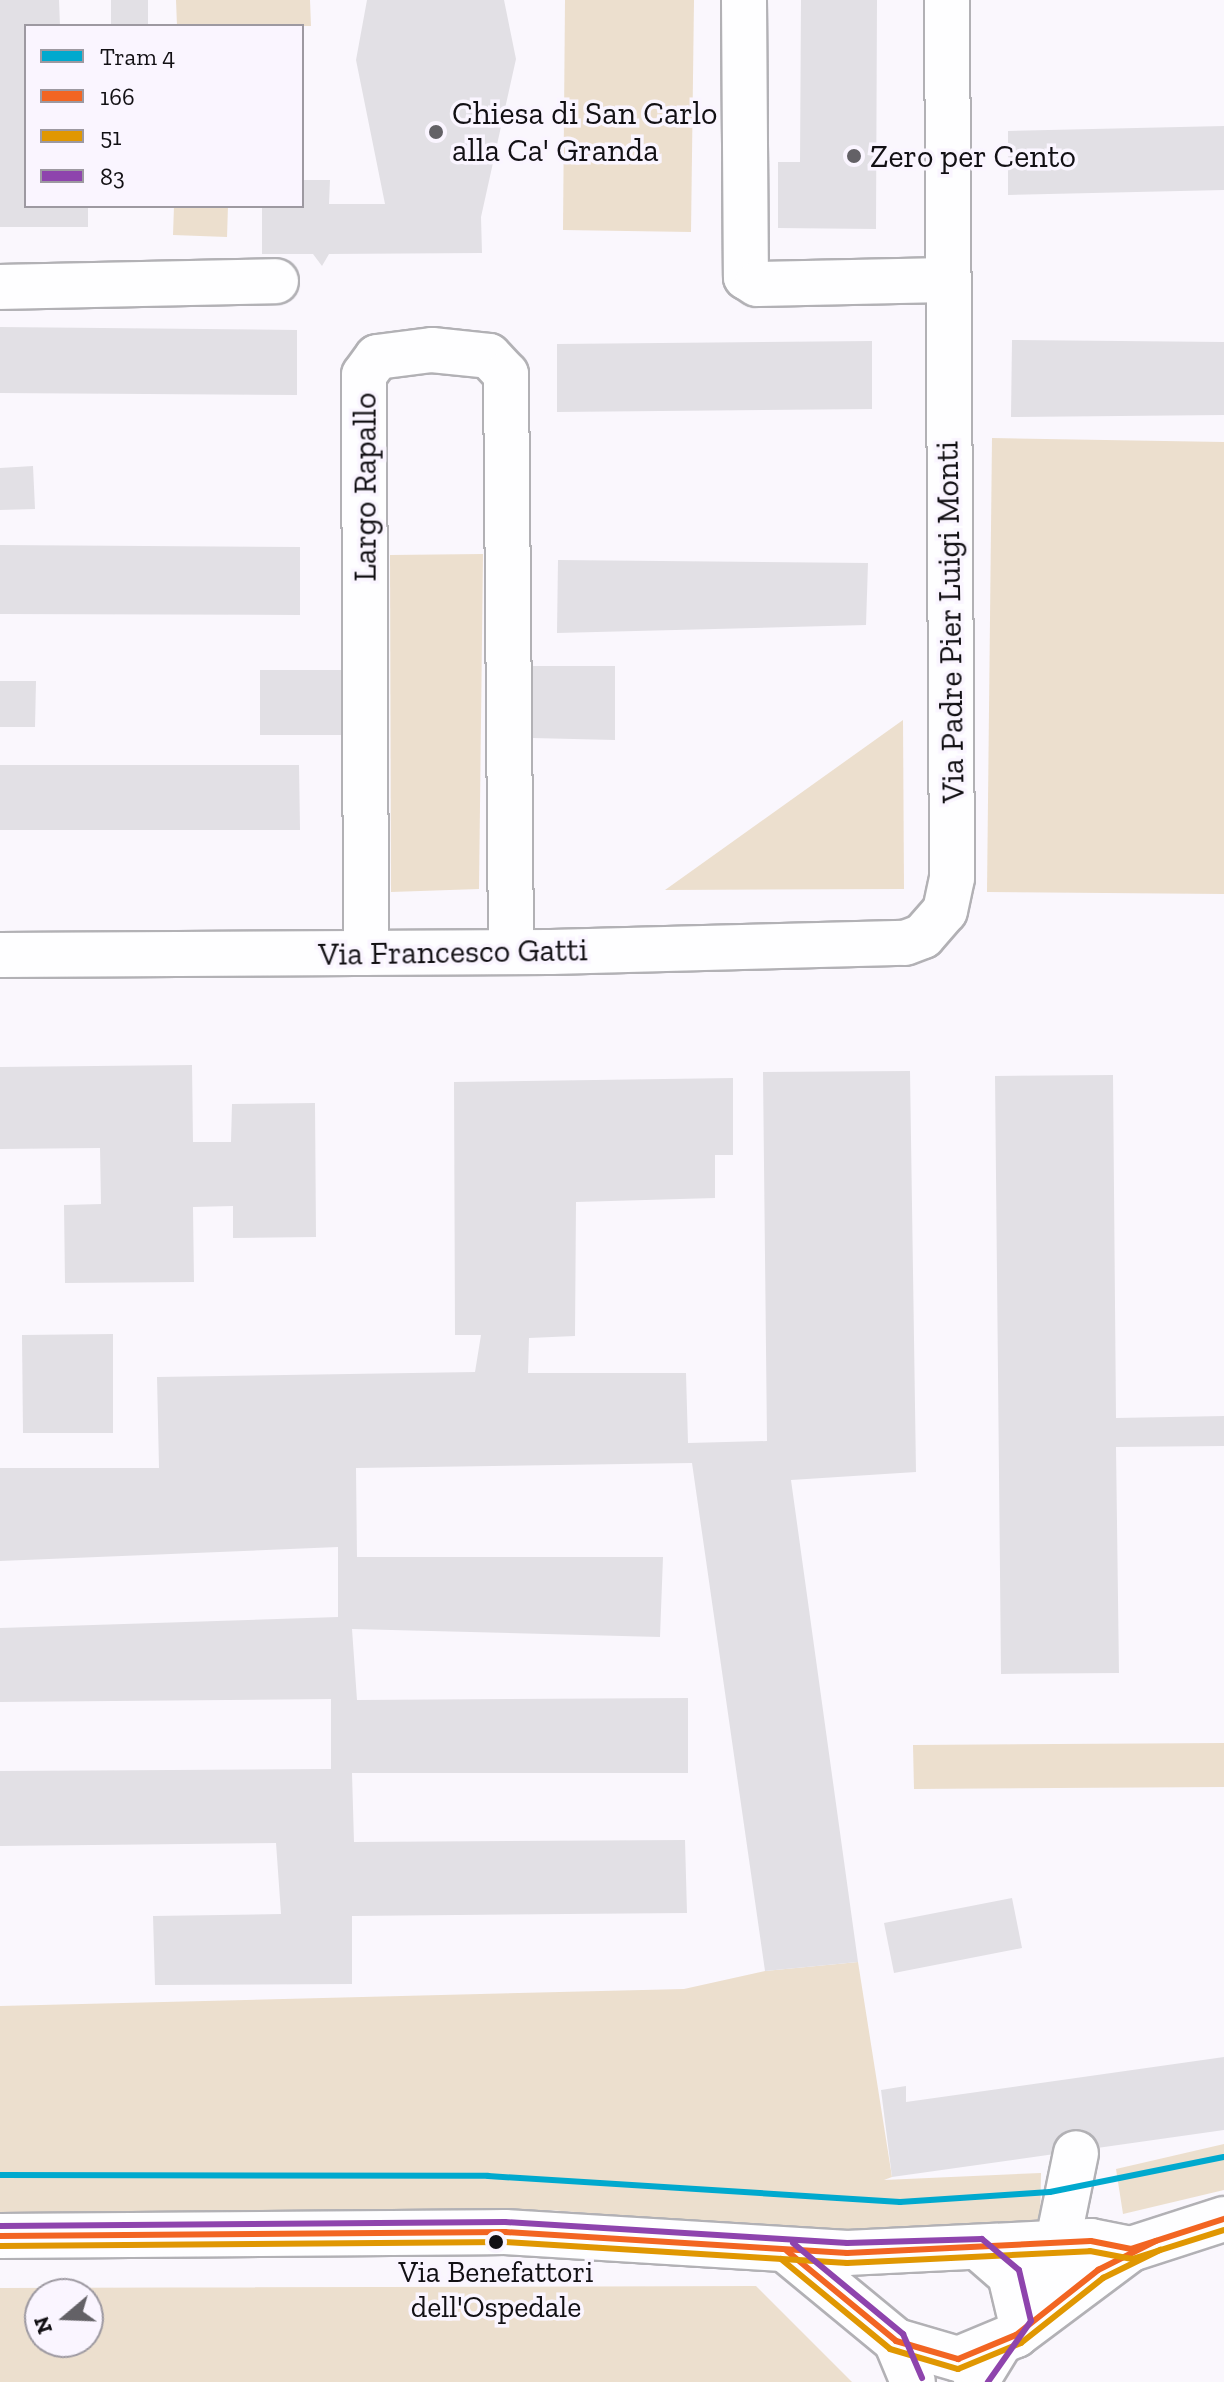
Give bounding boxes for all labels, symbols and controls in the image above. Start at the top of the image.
legend [24,24,304,208]
text: Tram 4 [100,42,175,71]
text: 166 [100,82,135,111]
place label: Chiesa di San Carlo alla Ca' Granda [452,95,718,170]
text: 51 [100,122,122,151]
marker: Chiesa di San Carlo alla Ca' Granda [427,123,445,141]
place label: Zero per Cento [870,137,1076,175]
marker: Zero per Cento [845,147,863,165]
text: 83 [100,162,125,191]
street label: Largo Rapallo [346,392,384,582]
street label: Via Padre Pier Luigi Monti [928,440,972,804]
street label: Via Francesco Gatti [318,930,588,974]
marker: Via Benefattori dell'Ospedale [488,2234,504,2250]
place label: Via Benefattori dell'Ospedale [399,2254,593,2324]
north arrow [24,2278,104,2358]
text: N [27,2313,58,2338]

